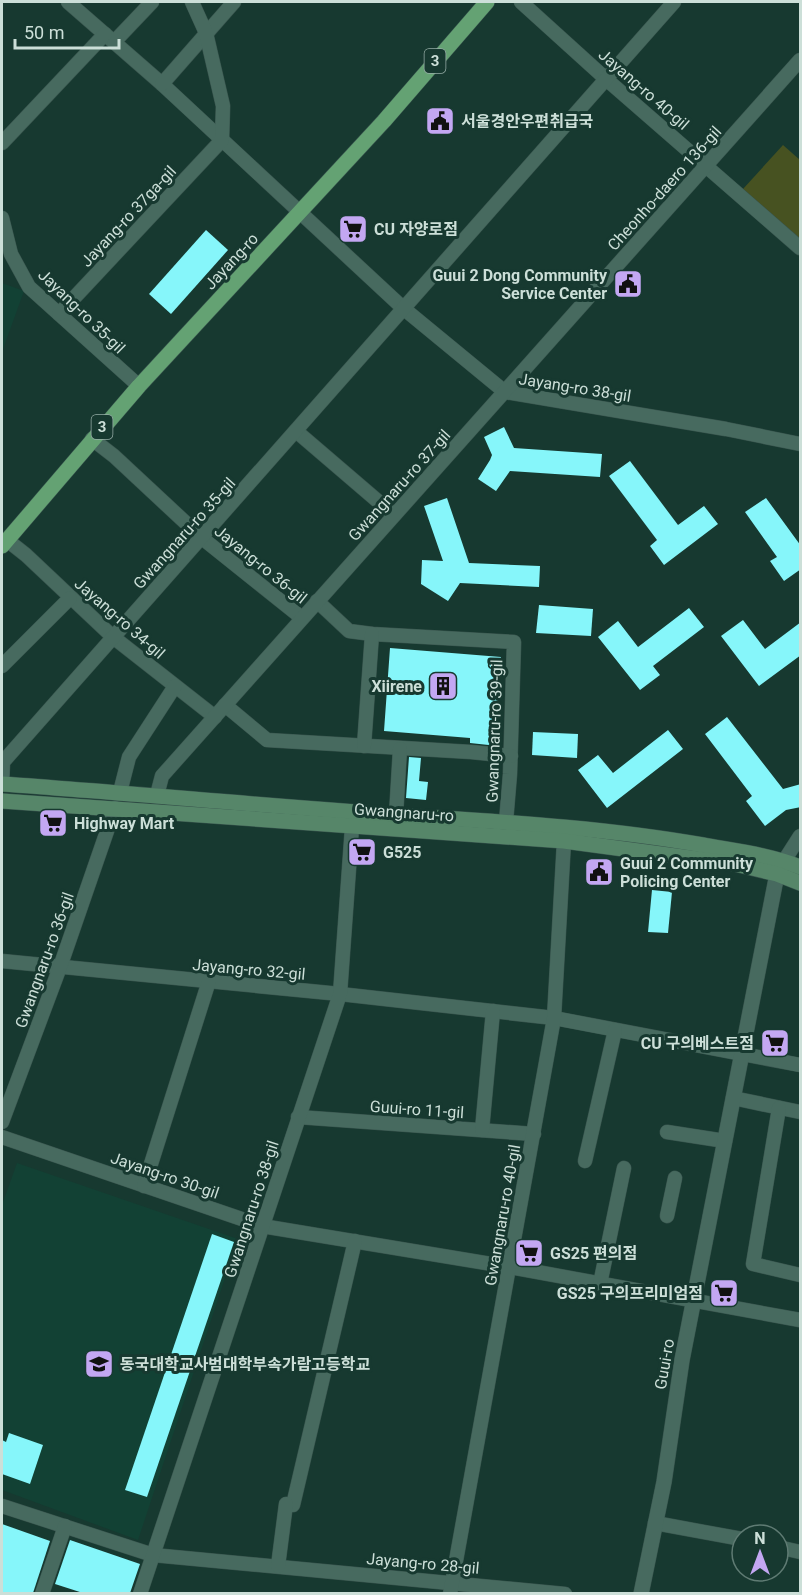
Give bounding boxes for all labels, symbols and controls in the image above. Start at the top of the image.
scale bar [15,12,118,50]
text: 50 m [24,22,64,43]
street label: Jayang-ro 40-gil [595,45,693,134]
road number: 3 [424,49,446,73]
public building icon: 서울경안우편취급국 [424,105,456,137]
place label: 서울경안우편취급국 [461,112,593,131]
street label: Cheonho-daero 136-gil [604,122,725,254]
street label: Jayang-ro 37ga-gil [77,162,180,271]
supermarket icon: CU 자양로점 [337,213,369,245]
place label: CU 자양로점 [374,220,458,239]
street label: Jayang-ro [200,229,262,293]
street label: Jayang-ro 35-gil [34,265,129,358]
place label: Guui 2 Dong Community Service Center [432,266,608,303]
public building icon: Guui 2 Dong Community Service Center [612,268,644,300]
street label: Jayang-ro 38-gil [517,369,632,406]
road number: 3 [92,415,112,439]
street label: Gwangnaru-ro 37-gil [344,426,454,545]
street label: Gwangnaru-ro 35-gil [129,474,239,593]
street label: Jayang-ro 36-gil [211,521,311,607]
street label: Jayang-ro 34-gil [71,574,169,663]
street label: Gwangnaru-ro 39-gil [483,659,506,803]
building icon: Xiirene [427,670,459,702]
place label: Xiirene [371,677,422,696]
street label: Gwangnaru-ro [353,800,455,825]
supermarket icon: Highway Mart [37,807,69,839]
place label: Highway Mart [74,814,175,833]
supermarket icon: G525 [346,836,378,868]
place label: G525 [383,843,421,862]
place label: Guui 2 Community Policing Center [620,854,754,891]
public building icon: Guui 2 Community Policing Center [583,856,615,888]
street label: Gwangnaru-ro 36-gil [11,890,78,1031]
street label: Jayang-ro 32-gil [192,955,306,984]
supermarket icon: CU 구의베스트점 [759,1027,791,1059]
place label: CU 구의베스트점 [641,1034,754,1053]
street label: Guui-ro 11-gil [369,1097,465,1122]
street label: Gwangnaru-ro 38-gil [220,1138,283,1280]
street label: Gwangnaru-ro 40-gil [481,1143,524,1287]
street label: Jayang-ro 30-gil [108,1148,222,1203]
supermarket icon: GS25 편의점 [513,1237,545,1269]
place label: GS25 편의점 [550,1244,637,1263]
supermarket icon: GS25 구의프리미엄점 [708,1277,740,1309]
place label: GS25 구의프리미엄점 [557,1284,703,1303]
street label: Guui-ro [651,1337,678,1391]
school or university icon: 동국대학교사범대학부속가람고등학교 [83,1348,115,1380]
place label: 동국대학교사범대학부속가람고등학교 [120,1355,371,1374]
north arrow [730,1523,790,1583]
text: N [754,1529,766,1548]
street label: Jayang-ro 28-gil [366,1549,480,1578]

